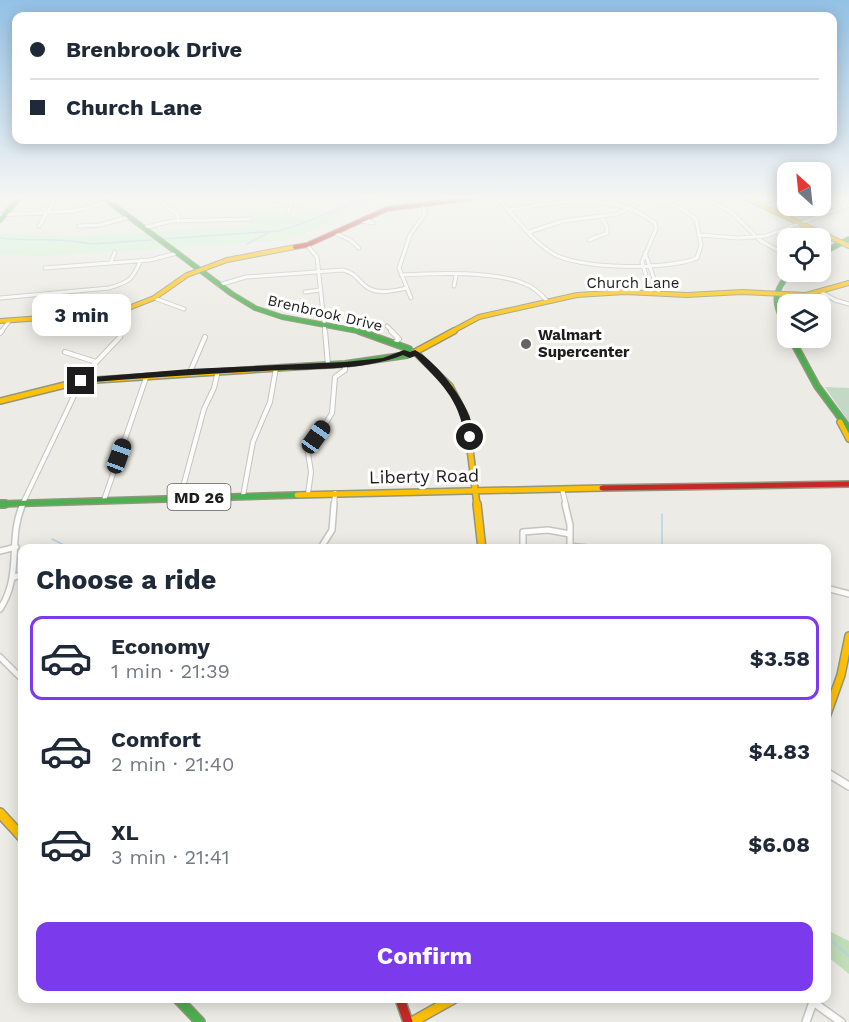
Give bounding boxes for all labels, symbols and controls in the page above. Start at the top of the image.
text: Brenbrook Drive [66,37,242,62]
text: Church Lane [66,95,202,120]
north arrow [777,162,831,216]
map controls [777,162,831,348]
button: locate [777,228,831,282]
street label: Church Lane [587,274,679,292]
street label: Brenbrook Drive [266,291,384,335]
callout: 3 min [32,294,130,336]
button: layers [777,294,831,348]
text: 3 min [54,303,109,327]
place label: Walmart Supercenter [538,326,630,361]
marker: Walmart Supercenter [519,337,533,351]
route end [67,367,94,394]
car [298,417,334,457]
route start [456,423,483,450]
car [104,436,134,476]
street label: Liberty Road [369,465,479,487]
road number: MD 26 [168,484,230,510]
text: Choose a ride [36,564,216,596]
icon: car [39,631,93,685]
text: Economy [111,634,210,659]
text: $3.58 [750,646,810,671]
text: 1 min · 21:39 [111,659,230,683]
icon: car [39,724,93,778]
text: Comfort [111,727,201,752]
text: $4.83 [749,739,810,764]
text: 2 min · 21:40 [111,752,234,776]
icon: car [39,817,93,871]
text: XL [111,820,139,845]
text: $6.08 [748,832,810,857]
text: 3 min · 21:41 [111,845,229,869]
button: Confirm [36,922,813,991]

